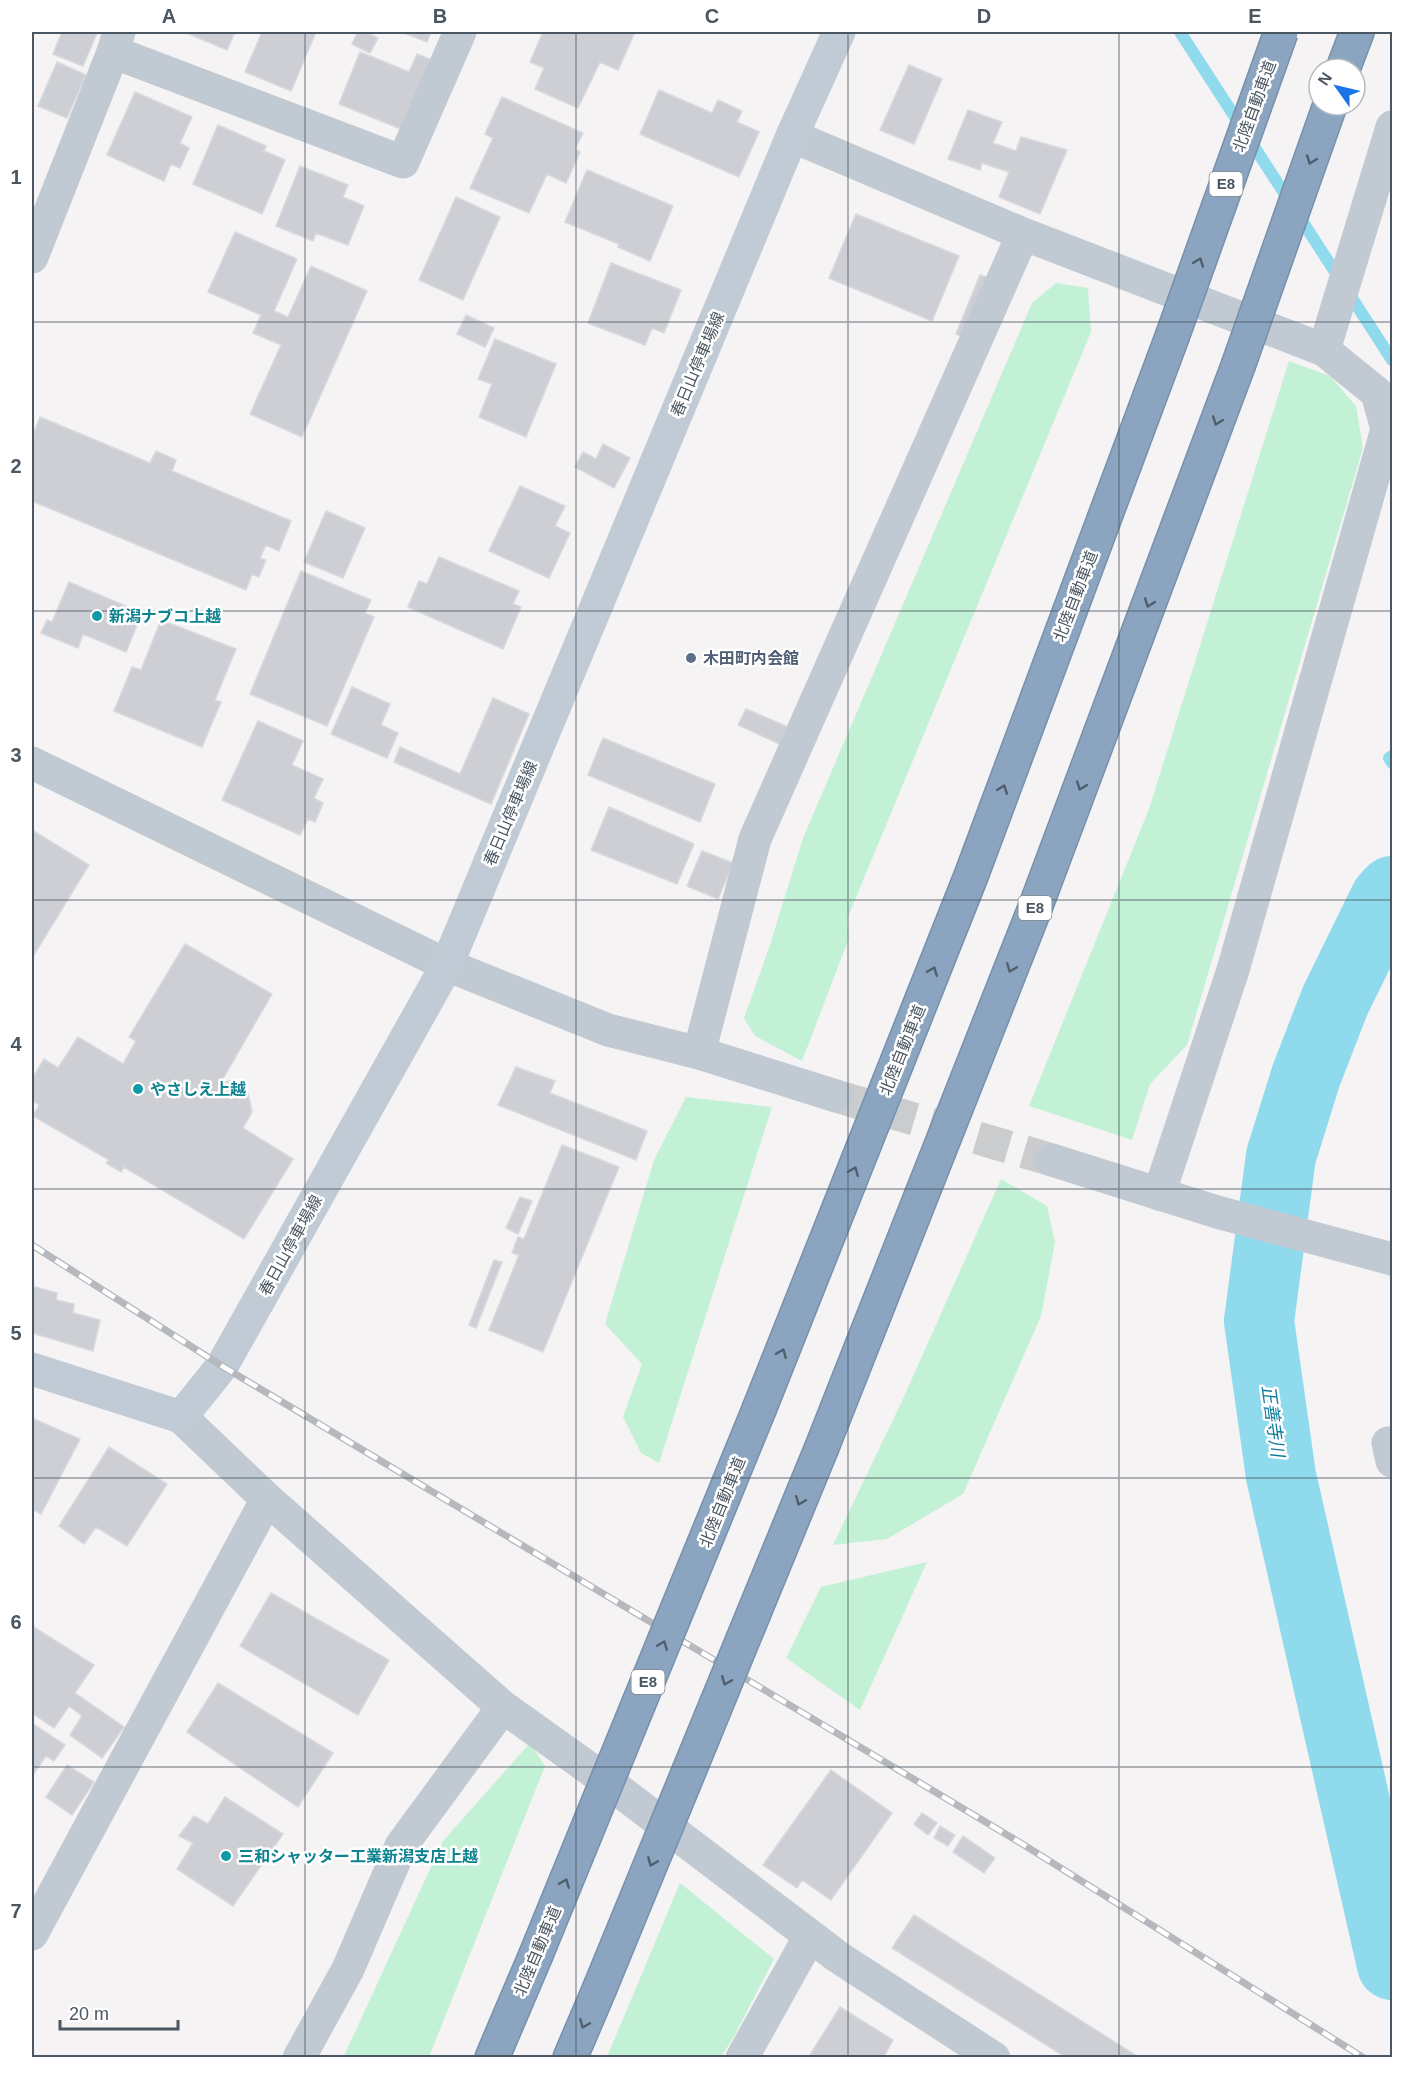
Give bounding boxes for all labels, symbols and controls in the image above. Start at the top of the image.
text: A [162,5,176,27]
text: B [433,5,447,27]
text: C [705,5,719,27]
text: D [977,5,991,27]
text: E [1248,5,1262,27]
north arrow [1307,57,1367,117]
street label: 北陸自動車道 [1230,58,1279,154]
text: N [1315,69,1335,88]
one-way arrow [1305,154,1318,165]
text: 1 [10,166,22,188]
road number: E8 [1210,172,1242,196]
one-way arrow [1191,258,1204,268]
street label: 春日山停車場線 [668,309,727,419]
one-way arrow [1212,415,1225,425]
text: 2 [10,455,22,477]
street label: 北陸自動車道 [1050,548,1101,644]
one-way arrow [1144,597,1156,608]
place label: 新潟ナブコ上越 [109,607,221,625]
marker: 新潟ナブコ上越 [90,609,104,623]
place label: 木田町内会館 [703,650,799,667]
marker: 木田町内会館 [684,651,698,665]
text: 3 [10,744,22,766]
street label: 春日山停車場線 [481,758,540,868]
one-way arrow [1075,780,1088,791]
one-way arrow [996,784,1008,795]
road number: E8 [1018,896,1052,920]
one-way arrow [1006,962,1019,973]
one-way arrow [926,966,938,977]
street label: 北陸自動車道 [877,1002,928,1098]
text: 4 [10,1033,22,1055]
place label: やさしえ上越 [150,1080,246,1098]
marker: やさしえ上越 [131,1082,145,1096]
one-way arrow [846,1167,859,1177]
street label: 春日山停車場線 [256,1192,325,1298]
text: 5 [10,1322,22,1344]
one-way arrow [775,1348,787,1359]
water label: 正善寺川 [1258,1384,1288,1460]
street label: 北陸自動車道 [697,1454,748,1550]
one-way arrow [795,1495,807,1506]
text: 6 [10,1611,22,1633]
one-way arrow [656,1640,668,1651]
road number: E8 [632,1670,664,1694]
one-way arrow [721,1675,733,1686]
place label: 三和シャッター工業新潟支店上越 [238,1847,478,1865]
marker: 三和シャッター工業新潟支店上越 [219,1849,233,1863]
one-way arrow [647,1855,659,1866]
one-way arrow [558,1879,570,1890]
text: 7 [10,1900,22,1922]
street label: 北陸自動車道 [511,1904,564,1999]
scale bar [60,1993,178,2031]
text: 20 m [69,2004,109,2024]
one-way arrow [580,2018,592,2029]

